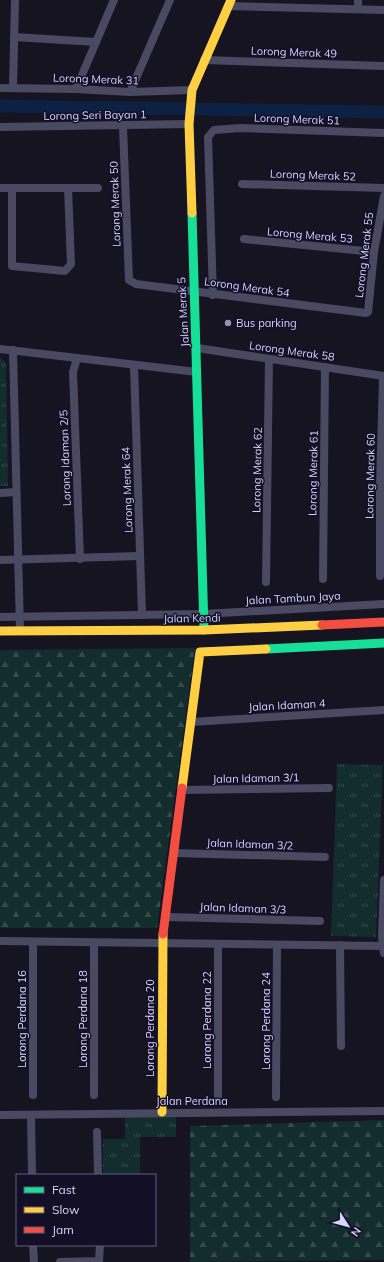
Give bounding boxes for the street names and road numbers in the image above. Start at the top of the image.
street label: Lorong Merak 49 [251,44,337,60]
street label: Lorong Merak 31 [53,71,139,87]
street label: Lorong Seri Bayan 1 [43,107,147,123]
street label: Lorong Merak 51 [254,111,340,127]
street label: Lorong Merak 50 [106,160,123,247]
street label: Lorong Merak 52 [270,167,357,184]
street label: Lorong Merak 55 [352,211,376,299]
street label: Lorong Merak 53 [267,224,353,246]
street label: Lorong Merak 54 [203,274,291,300]
street label: Jalan Merak 5 [174,276,192,347]
street label: Lorong Merak 58 [248,338,336,364]
street label: Lorong Idaman 2/5 [56,409,74,506]
street label: Lorong Merak 62 [249,426,265,513]
street label: Lorong Merak 61 [305,430,321,516]
street label: Lorong Merak 60 [362,432,378,519]
street label: Lorong Merak 64 [118,446,135,533]
street label: Jalan Tambun Jaya [245,589,341,607]
street label: Jalan Kendi [163,611,221,625]
street label: Jalan Idaman 4 [248,696,326,714]
street label: Jalan Idaman 3/1 [213,770,299,786]
street label: Jalan Idaman 3/2 [206,835,294,853]
street label: Jalan Idaman 3/3 [199,899,287,917]
street label: Lorong Perdana 16 [15,970,29,1068]
street label: Lorong Perdana 18 [76,970,90,1068]
street label: Lorong Perdana 22 [200,971,214,1069]
street label: Lorong Perdana 24 [259,972,273,1070]
street label: Lorong Perdana 20 [143,979,157,1077]
street label: Jalan Perdana [156,1094,228,1108]

